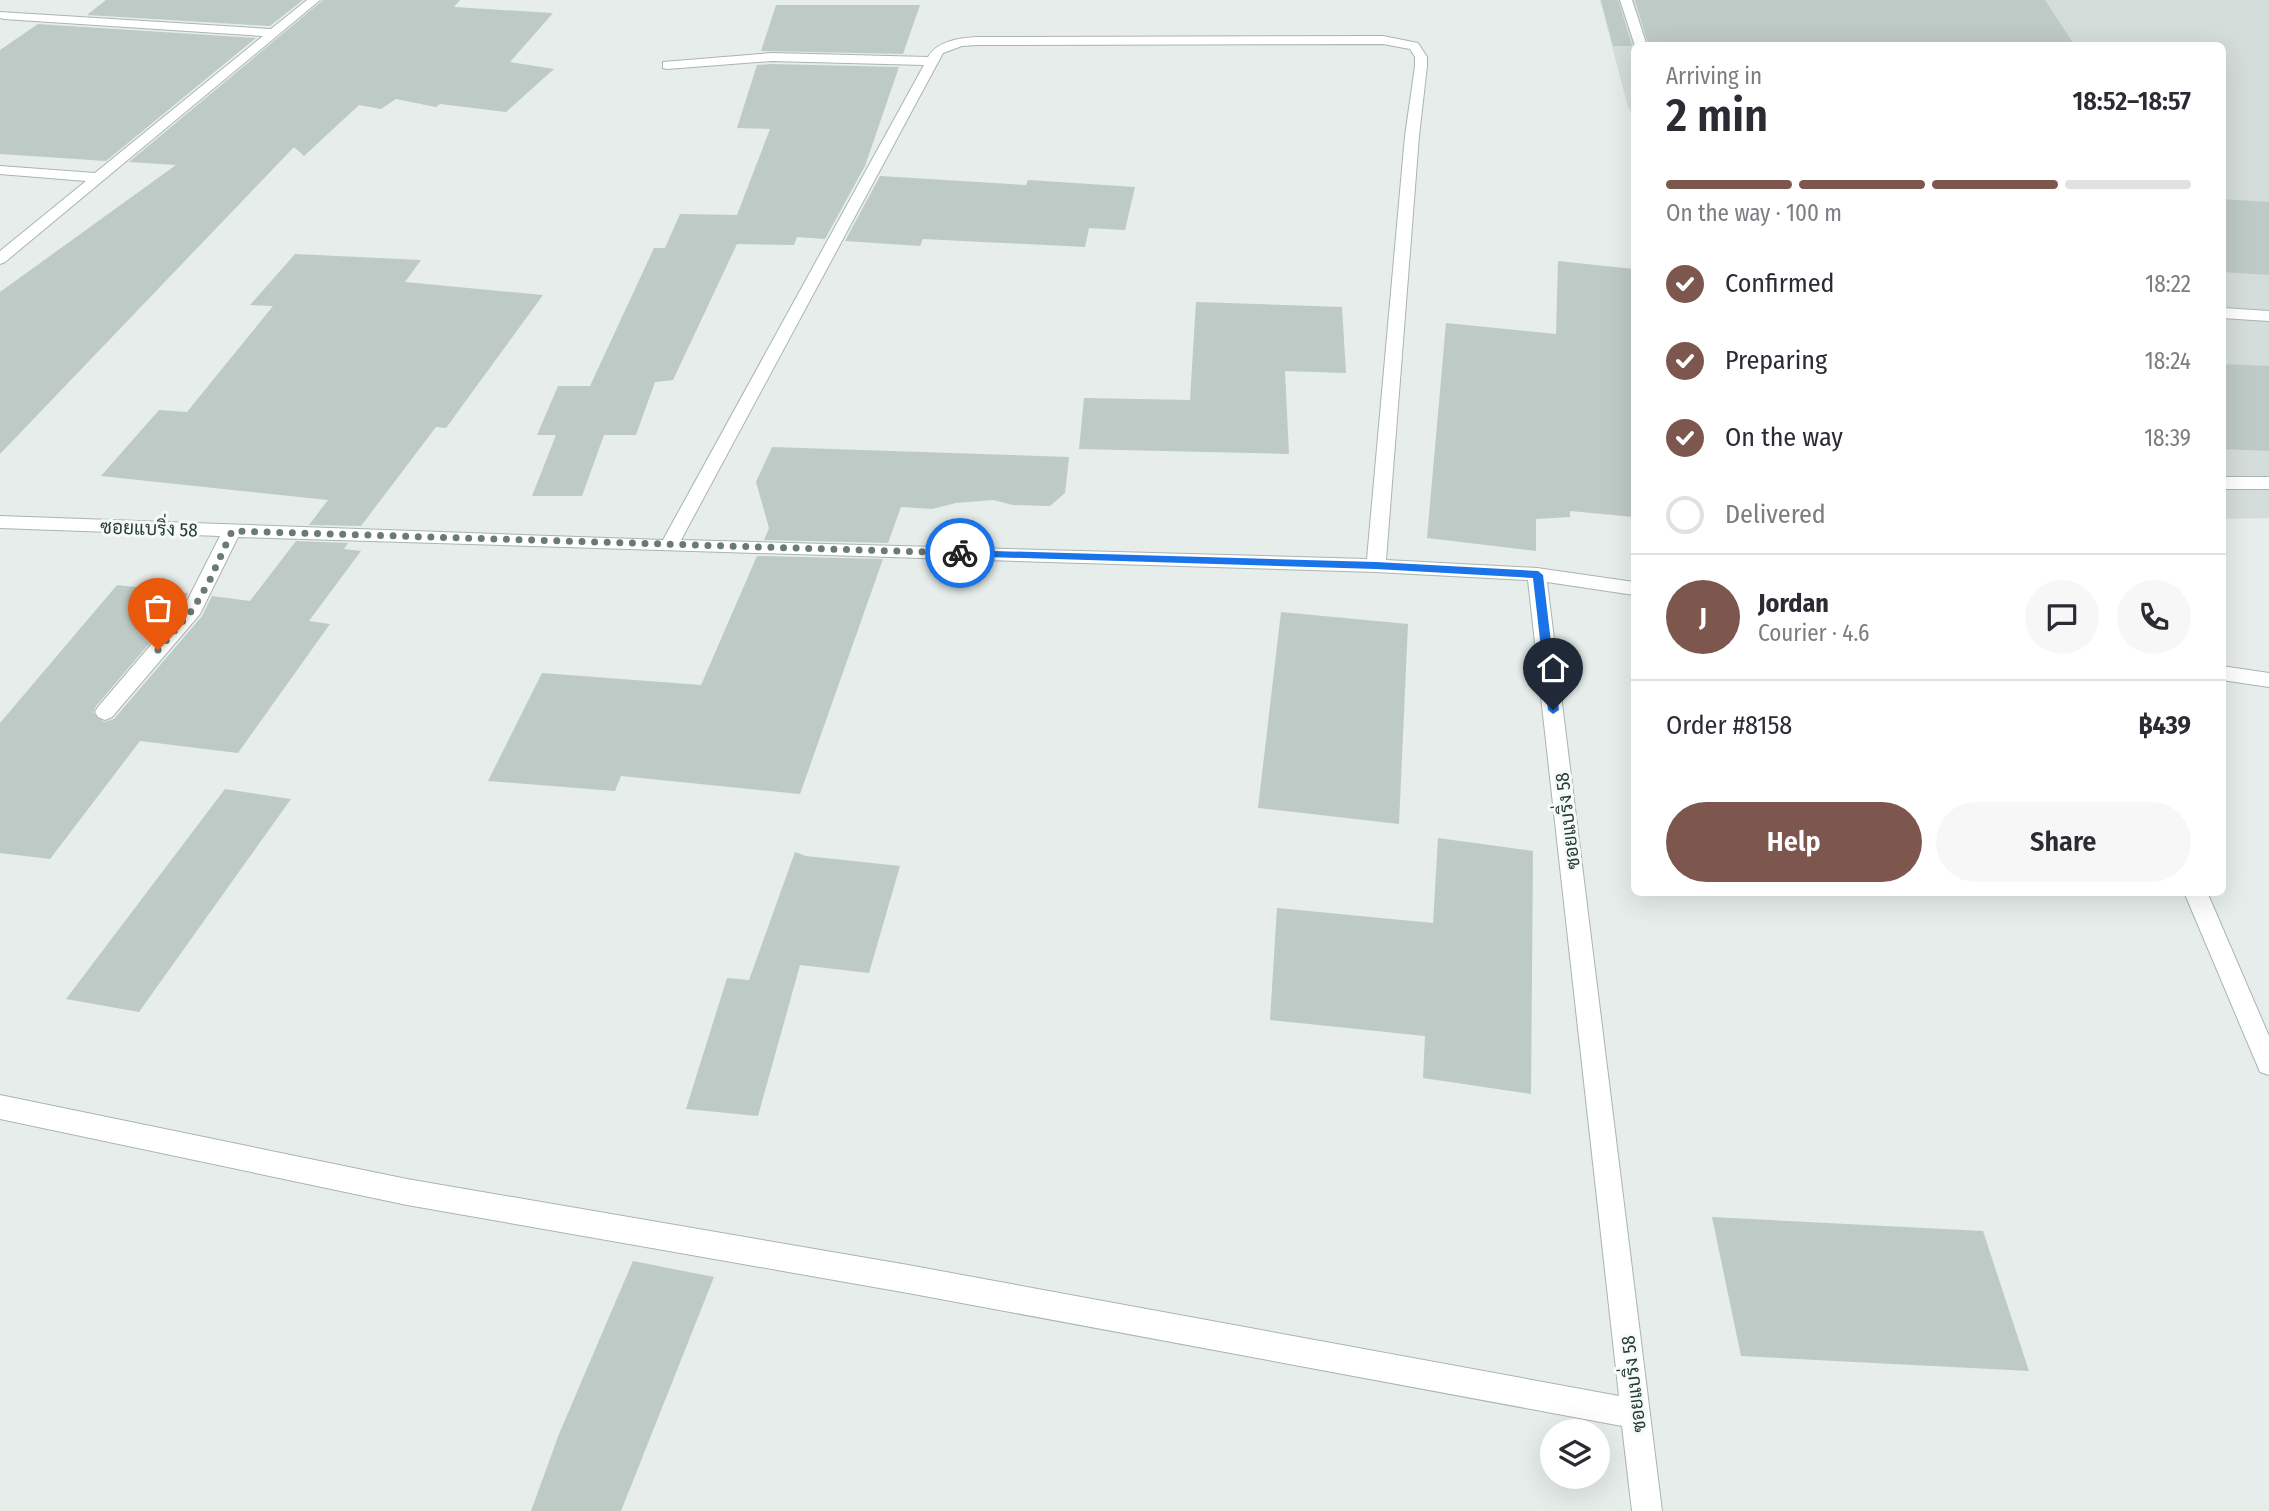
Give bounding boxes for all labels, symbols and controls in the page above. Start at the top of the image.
text: Arriving in [1666,62,1762,90]
text: 18:52–18:57 [2072,86,2191,117]
text: 2 min [1666,88,1768,143]
text: On the way · 100 m [1666,199,1842,227]
icon: check [1666,265,1704,303]
text: Confirmed [1725,268,1835,299]
text: 18:22 [2145,270,2191,298]
icon: check [1666,342,1704,380]
text: Preparing [1725,345,1827,376]
text: 18:24 [2145,347,2191,375]
icon: check [1666,419,1704,457]
text: On the way [1725,422,1843,453]
text: 18:39 [2144,424,2191,452]
text: Delivered [1725,499,1826,530]
street label: ซอยแบริ่ง 58 [100,510,198,542]
courier [925,518,995,588]
icon: bike [941,534,979,572]
pin [128,578,188,650]
button: chat [2025,580,2099,654]
button: phone [2117,580,2191,654]
text: Jordan [1758,588,1829,619]
icon: bag [139,589,177,627]
text: J [1699,602,1707,633]
text: Courier · 4.6 [1758,619,1869,647]
pin [1523,638,1583,710]
icon: home [1534,649,1572,687]
text: Order #8158 [1666,710,1792,741]
text: ฿439 [2139,710,2191,741]
street label: ซอยแบริ่ง 58 [1545,771,1585,871]
button: Help [1666,802,1922,882]
button: Share [1936,802,2191,882]
street label: ซอยแบริ่ง 58 [1611,1334,1651,1434]
map controls [1540,1419,1610,1489]
button: layers [1540,1419,1610,1489]

